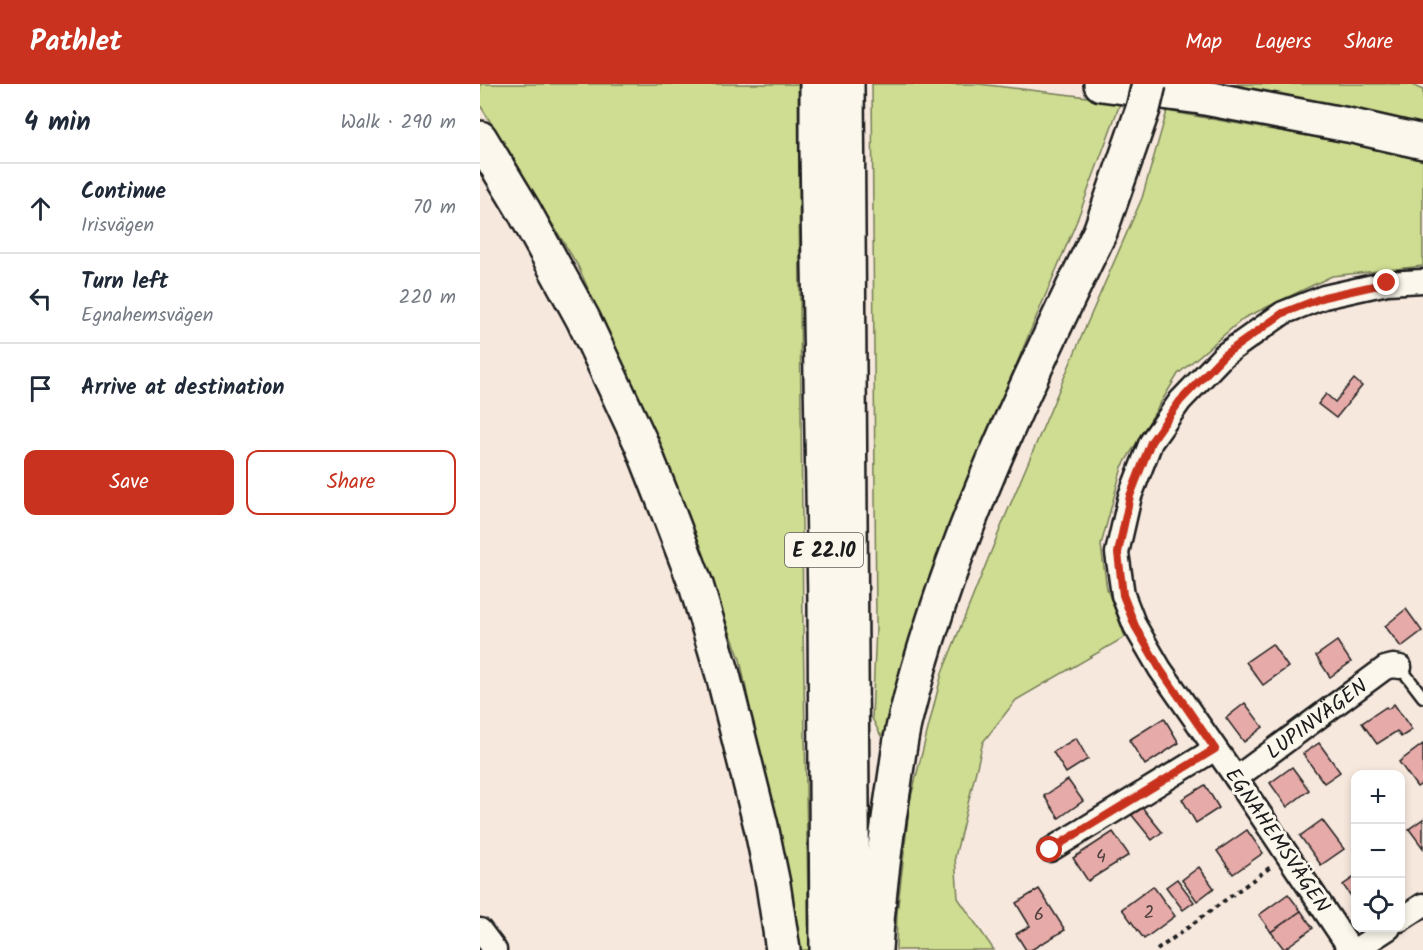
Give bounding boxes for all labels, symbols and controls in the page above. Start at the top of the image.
text: Pathlet [30,20,122,65]
text: Map [1185,26,1222,59]
text: Layers [1255,26,1311,59]
text: Share [1344,26,1393,59]
text: 4 min [24,102,91,144]
text: Walk · 290 m [341,107,456,139]
text: Continue [81,175,166,210]
icon: ahead [24,192,57,225]
text: 70 m [413,192,456,224]
text: Irisvägen [81,210,154,242]
text: Turn left [81,265,168,300]
route end [1373,269,1399,295]
icon: left [24,282,57,315]
text: 220 m [399,282,456,314]
text: Egnahemsvägen [81,300,213,332]
text: Arrive at destination [81,371,284,406]
icon: arrive [24,372,57,405]
button: Save [24,450,234,515]
button: Share [246,450,456,515]
road number: E 22.10 [785,533,863,567]
street label: LUPINVÄGEN [1259,671,1375,769]
street label: EGNAHEMSVÄGEN [1216,761,1338,920]
map controls [1351,770,1405,932]
button: + [1351,770,1405,824]
button: − [1351,824,1405,878]
route start [1036,836,1062,862]
house number: 4 [1096,843,1106,872]
button: locate [1351,878,1405,932]
house number: 2 [1144,899,1154,928]
house number: 6 [1034,901,1044,930]

